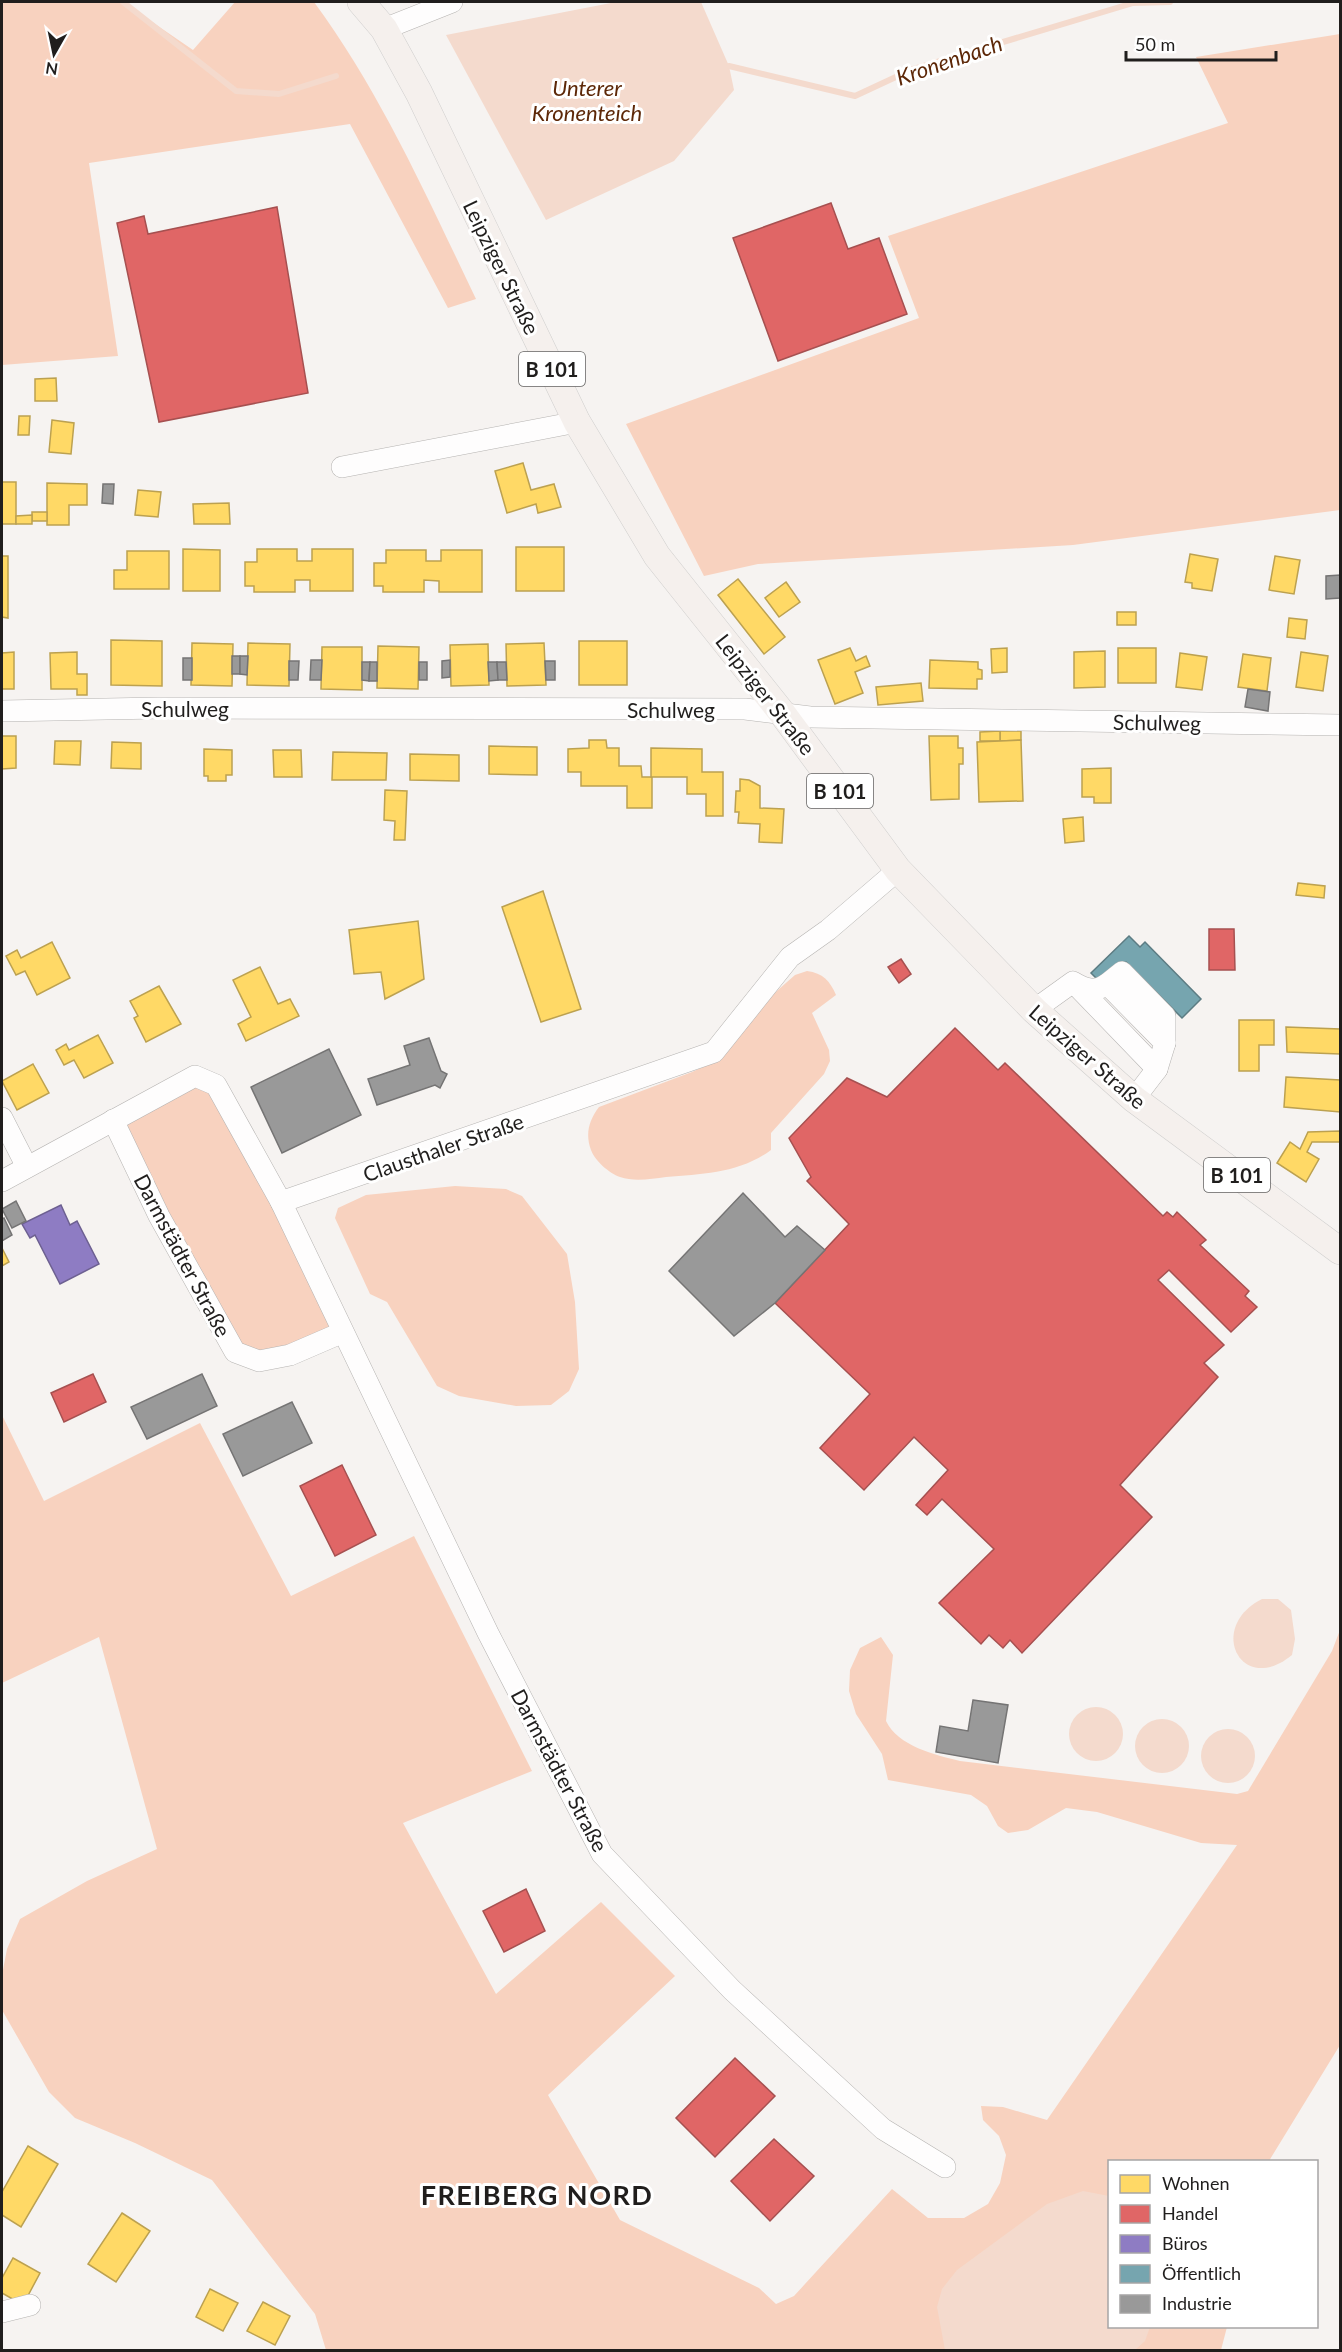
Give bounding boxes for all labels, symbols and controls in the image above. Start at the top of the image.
north arrow [24,24,84,84]
scale bar [1126,24,1276,62]
water label: Kronenbach [892,29,1006,91]
text: 50 m [1135,33,1175,55]
text: N [44,59,59,80]
water label: Unterer Kronenteich [532,74,642,126]
street label: Leipziger Straße [459,196,545,338]
road number: B 101 [519,352,585,386]
street label: Leipziger Straße [711,629,821,759]
street label: Schulweg [141,696,229,721]
street label: Schulweg [627,697,715,722]
street label: Schulweg [1113,709,1201,735]
road number: B 101 [807,774,873,808]
street label: Leipziger Straße [1025,999,1151,1113]
street label: Clausthaler Straße [359,1108,527,1186]
road number: B 101 [1204,1158,1270,1192]
street label: Darmstädter Straße [130,1169,236,1341]
street label: Darmstädter Straße [507,1684,613,1856]
legend [1108,2160,1318,2328]
text: Wohnen [1162,2172,1229,2194]
district label: FREIBERG NORD [421,2178,653,2211]
text: Handel [1162,2202,1218,2224]
text: Büros [1162,2232,1208,2254]
text: Öffentlich [1162,2262,1241,2284]
text: Industrie [1162,2292,1232,2314]

